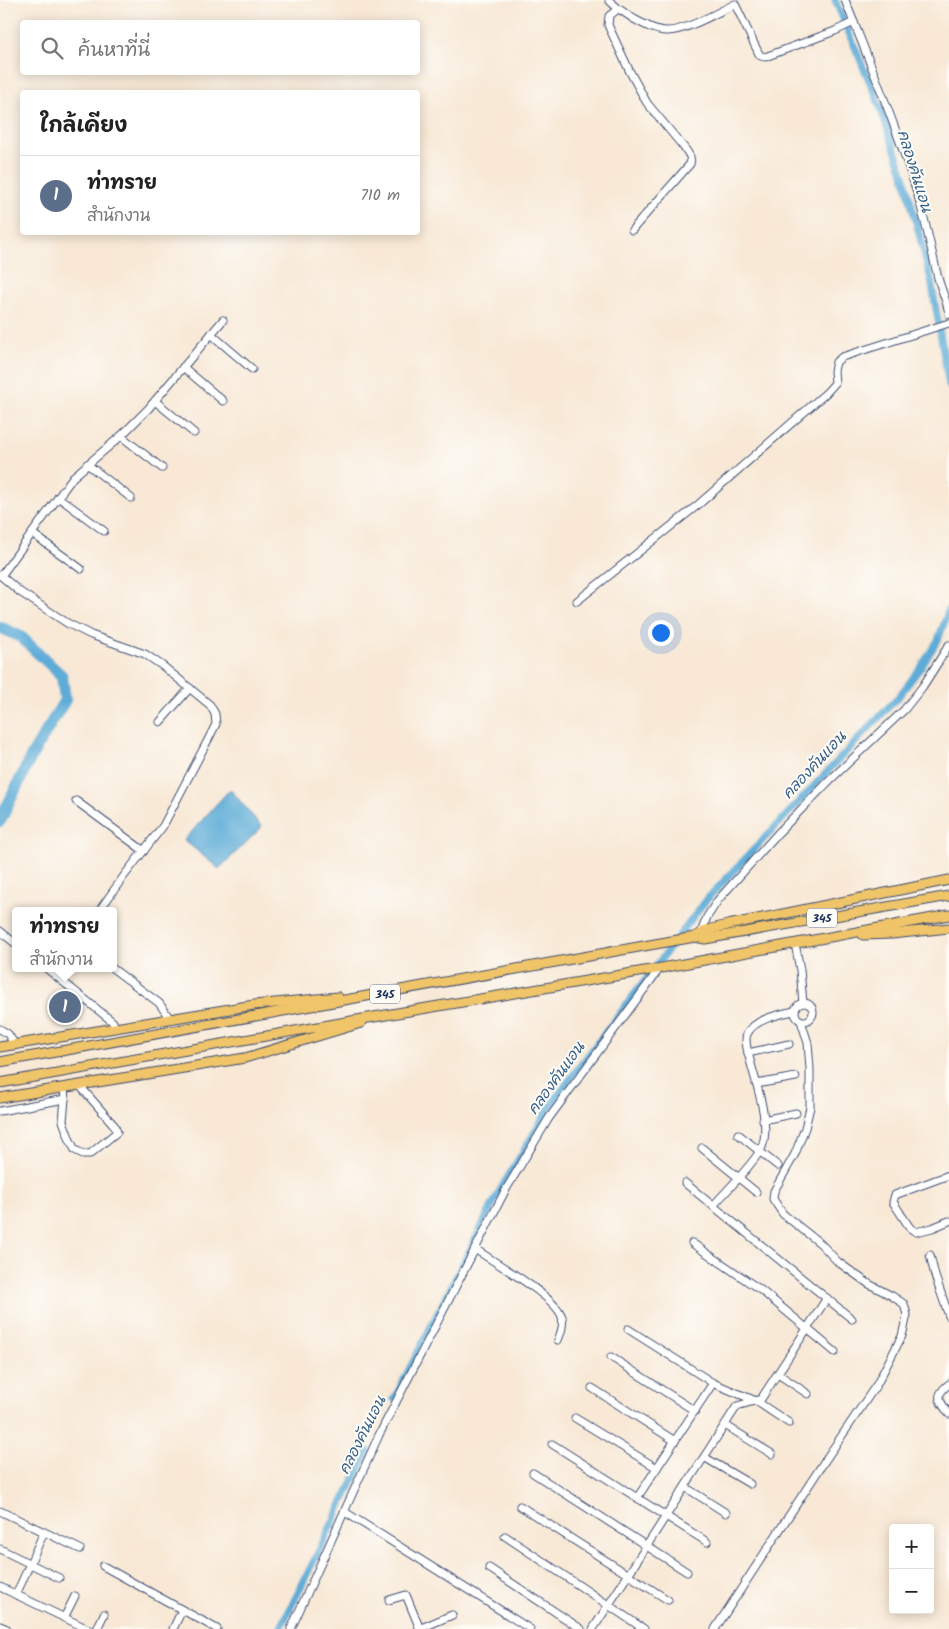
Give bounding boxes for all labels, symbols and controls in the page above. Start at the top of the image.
search box [20,20,420,75]
icon: search [38,34,66,62]
text: ค้นหาที่นี่ [78,36,150,66]
text: ใกล้เคียง [40,110,127,143]
water label: คลองคันแอน [890,127,938,216]
text: ท่าทราย [87,169,157,199]
text: 1 [54,183,58,208]
text: 710 m [360,183,400,208]
text: สำนักงาน [87,204,150,229]
your location [648,620,674,646]
water label: คลองคันแอน [777,726,853,805]
popup [12,907,117,972]
road number: 345 [807,908,837,928]
text: ท่าทราย [30,913,99,943]
text: สำนักงาน [30,948,93,973]
road number: 345 [370,984,400,1004]
pin: 1 [49,988,81,1026]
water label: คลองคันแอน [522,1037,592,1120]
water label: คลองคันแอน [333,1392,393,1479]
map controls [889,1524,934,1614]
button: + [889,1524,934,1569]
button: − [889,1569,934,1614]

